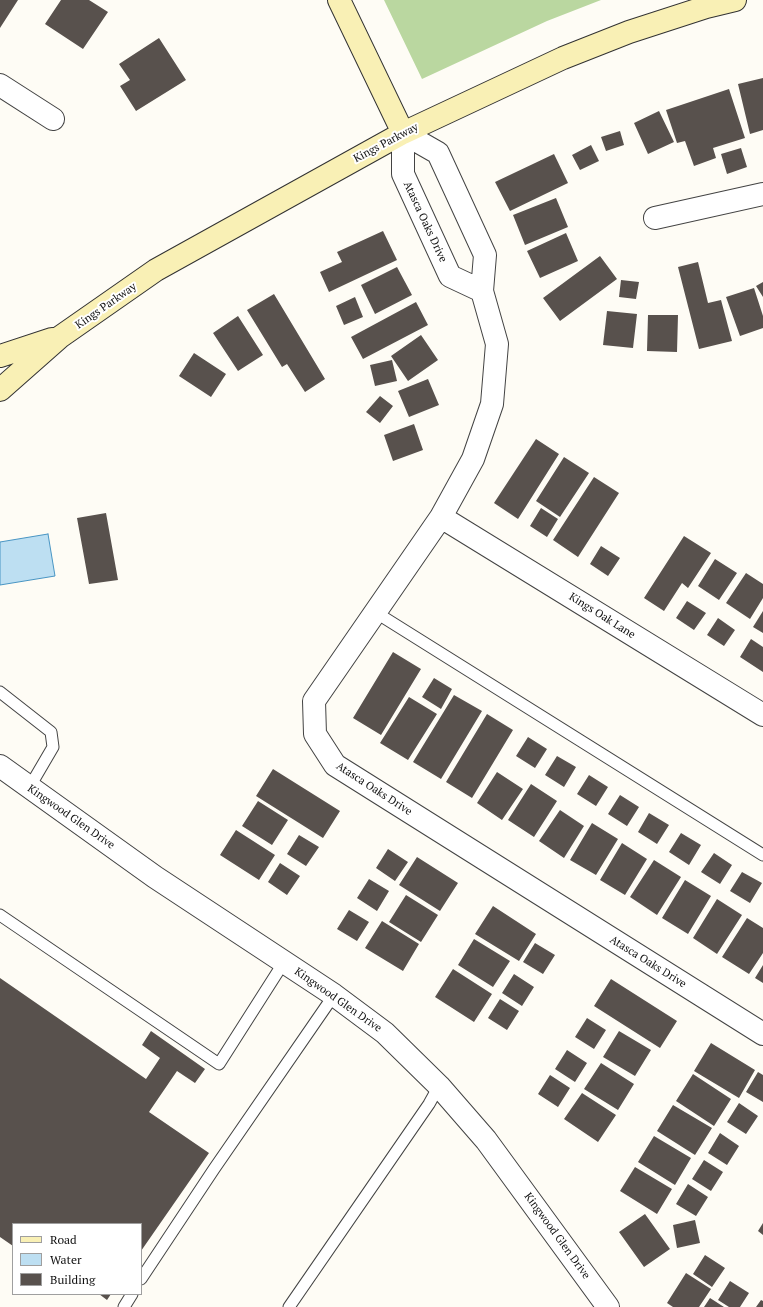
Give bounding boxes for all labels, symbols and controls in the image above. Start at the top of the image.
street label: Kings Parkway [351,120,421,166]
street label: Atasca Oaks Drive [400,179,450,265]
street label: Kings Parkway [73,280,139,332]
street label: Kings Oak Lane [566,590,638,642]
street label: Atasca Oaks Drive [334,760,414,818]
street label: Kingwood Glen Drive [25,782,117,852]
street label: Atasca Oaks Drive [607,933,689,991]
street label: Kingwood Glen Drive [292,965,384,1035]
street label: Kingwood Glen Drive [521,1190,593,1282]
legend [12,1223,142,1295]
text: Road [50,1232,77,1247]
text: Water [50,1252,82,1267]
text: Building [50,1272,95,1287]

